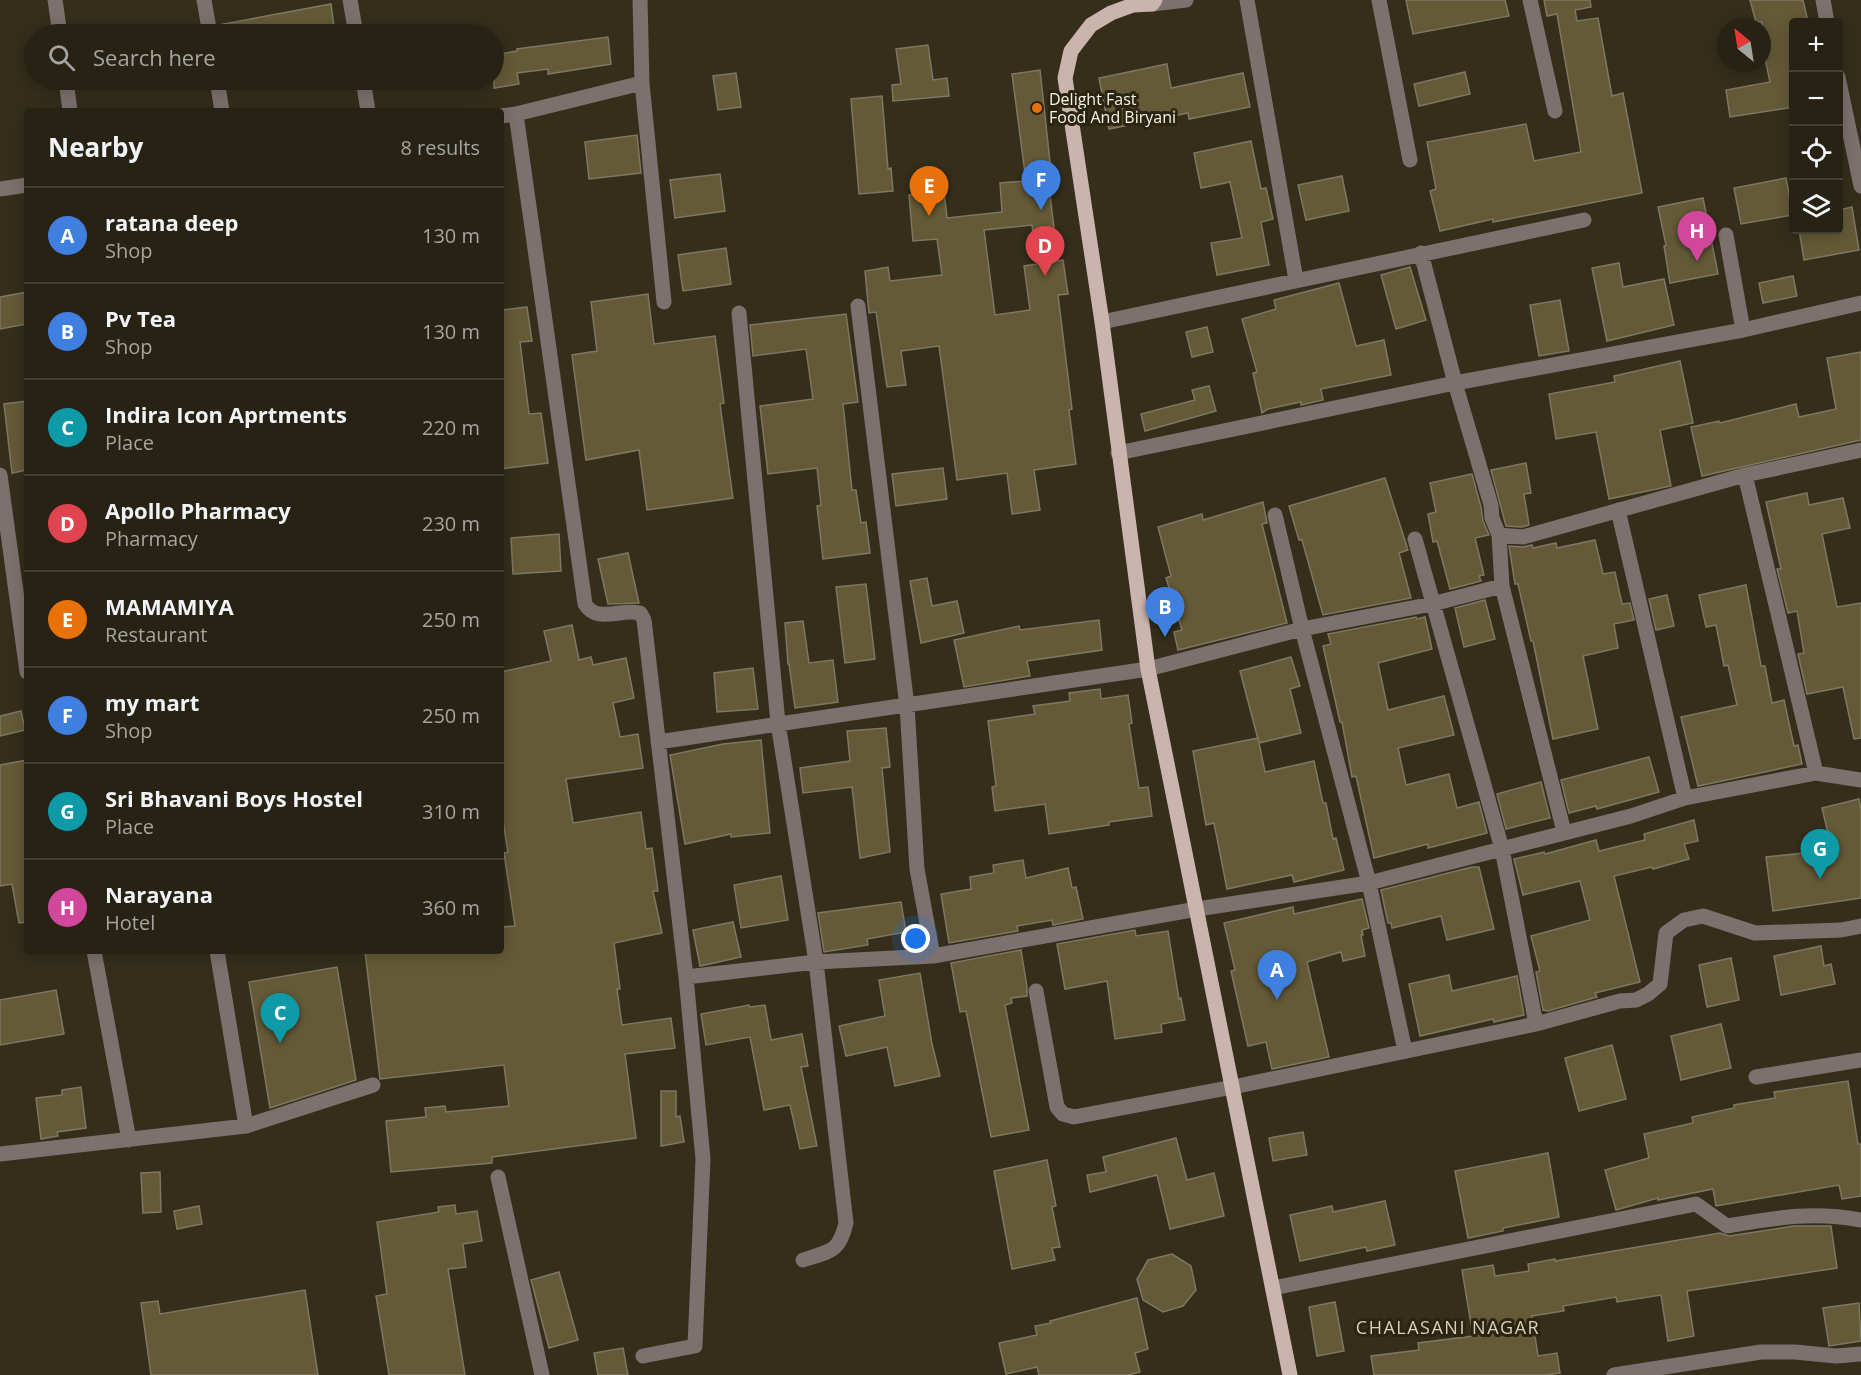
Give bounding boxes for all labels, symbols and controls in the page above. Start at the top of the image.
north arrow [1717,18,1771,72]
map controls [1789,18,1843,234]
button: + [1789,18,1843,72]
search box [24,24,504,90]
icon: search [45,41,78,74]
text: Search here [93,42,216,72]
button: − [1789,72,1843,126]
place label: Delight Fast Food And Biryani [1049,88,1176,128]
marker: Delight Fast Food And Biryani [1030,101,1044,115]
button: locate [1789,126,1843,180]
text: Nearby [48,129,143,165]
text: 8 results [400,134,480,161]
pin: F [1022,160,1060,210]
pin: E [910,166,948,216]
button: layers [1789,180,1843,234]
text: ratana deep [105,207,238,237]
pin: H [1678,212,1716,261]
text: A [61,222,74,249]
text: 130 m [422,222,480,249]
pin: D [1026,226,1064,276]
text: Shop [105,237,153,264]
text: Pv Tea [105,303,176,333]
text: B [61,318,74,345]
text: 130 m [422,318,480,345]
text: Shop [105,333,153,360]
text: Indira Icon Aprtments [105,399,347,429]
text: C [61,414,74,441]
text: 220 m [422,414,480,441]
text: Place [105,429,154,456]
text: Apollo Pharmacy [105,495,291,525]
text: D [60,510,75,537]
text: 230 m [422,510,480,537]
text: Pharmacy [105,525,198,552]
pin: B [1146,588,1184,637]
text: MAMAMIYA [105,591,234,621]
text: E [62,606,73,633]
text: 250 m [422,606,480,633]
text: Restaurant [105,621,207,648]
text: my mart [105,687,199,717]
text: F [62,702,73,729]
text: 250 m [422,702,480,729]
text: Shop [105,717,153,744]
text: Sri Bhavani Boys Hostel [105,783,363,813]
text: G [60,798,75,825]
text: 310 m [422,798,480,825]
text: Place [105,813,154,840]
pin: G [1800,830,1840,879]
text: Narayana [105,879,213,909]
text: H [60,894,75,921]
text: 360 m [422,894,480,921]
text: Hotel [105,909,155,936]
your location [901,924,930,953]
pin: A [1258,950,1296,1000]
pin: C [260,994,300,1043]
district label: CHALASANI NAGAR [1356,1315,1540,1339]

